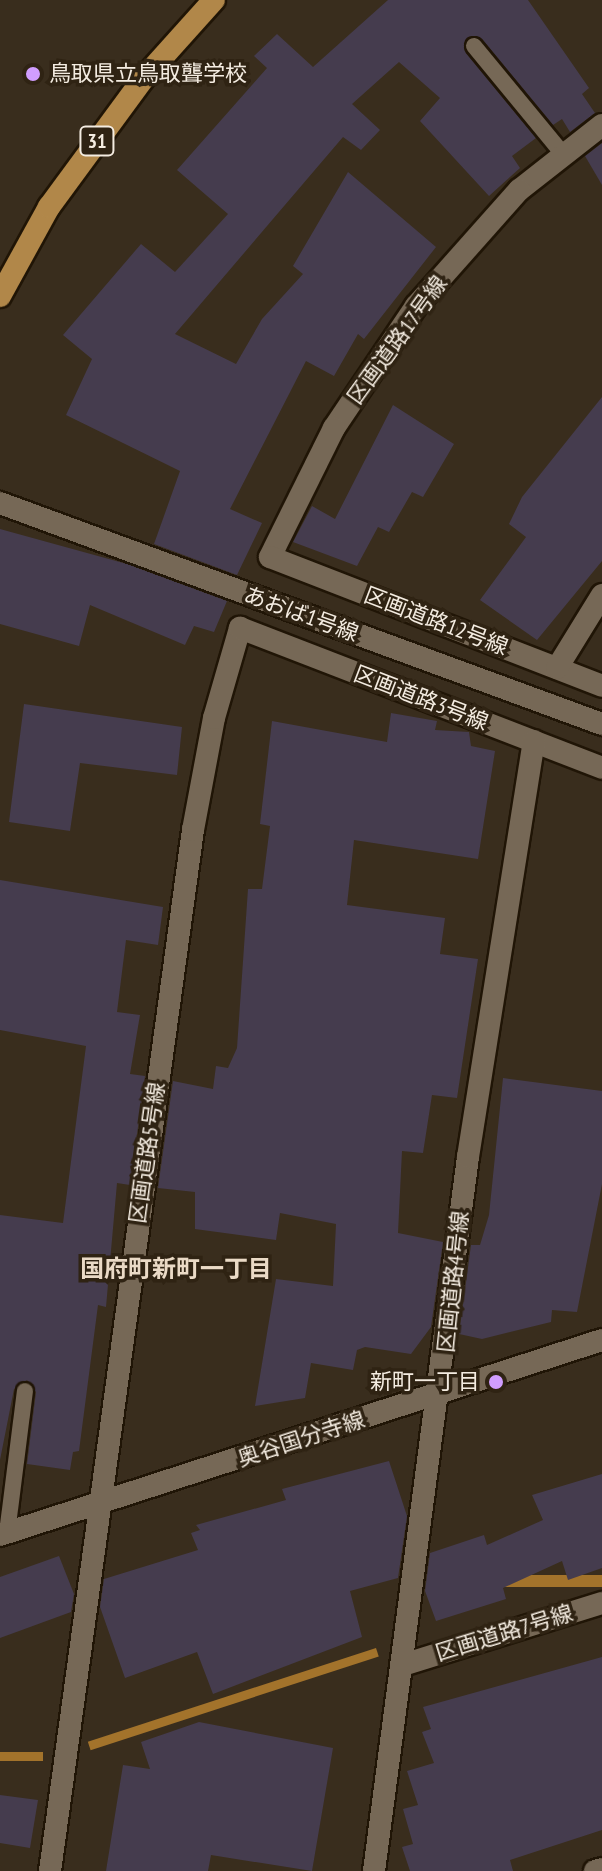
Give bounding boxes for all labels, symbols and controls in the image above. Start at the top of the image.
place label: 鳥取県立鳥取聾学校 [49,61,247,87]
marker: 鳥取県立鳥取聾学校 [24,65,42,83]
road number: 31 [79,125,115,157]
street label: 区画道路17号線 [342,271,452,409]
street label: あおば1号線 [240,581,362,647]
street label: 区画道路12号線 [360,581,512,661]
street label: 区画道路3号線 [350,660,492,736]
street label: 区画道路5号線 [124,1081,170,1225]
street label: 区画道路4号線 [432,1210,474,1354]
district label: 国府町新町一丁目 [80,1255,272,1283]
place label: 新町一丁目 [370,1369,480,1395]
marker: 新町一丁目 [487,1373,505,1391]
street label: 奥谷国分寺線 [234,1406,368,1472]
street label: 区画道路7号線 [432,1600,576,1666]

